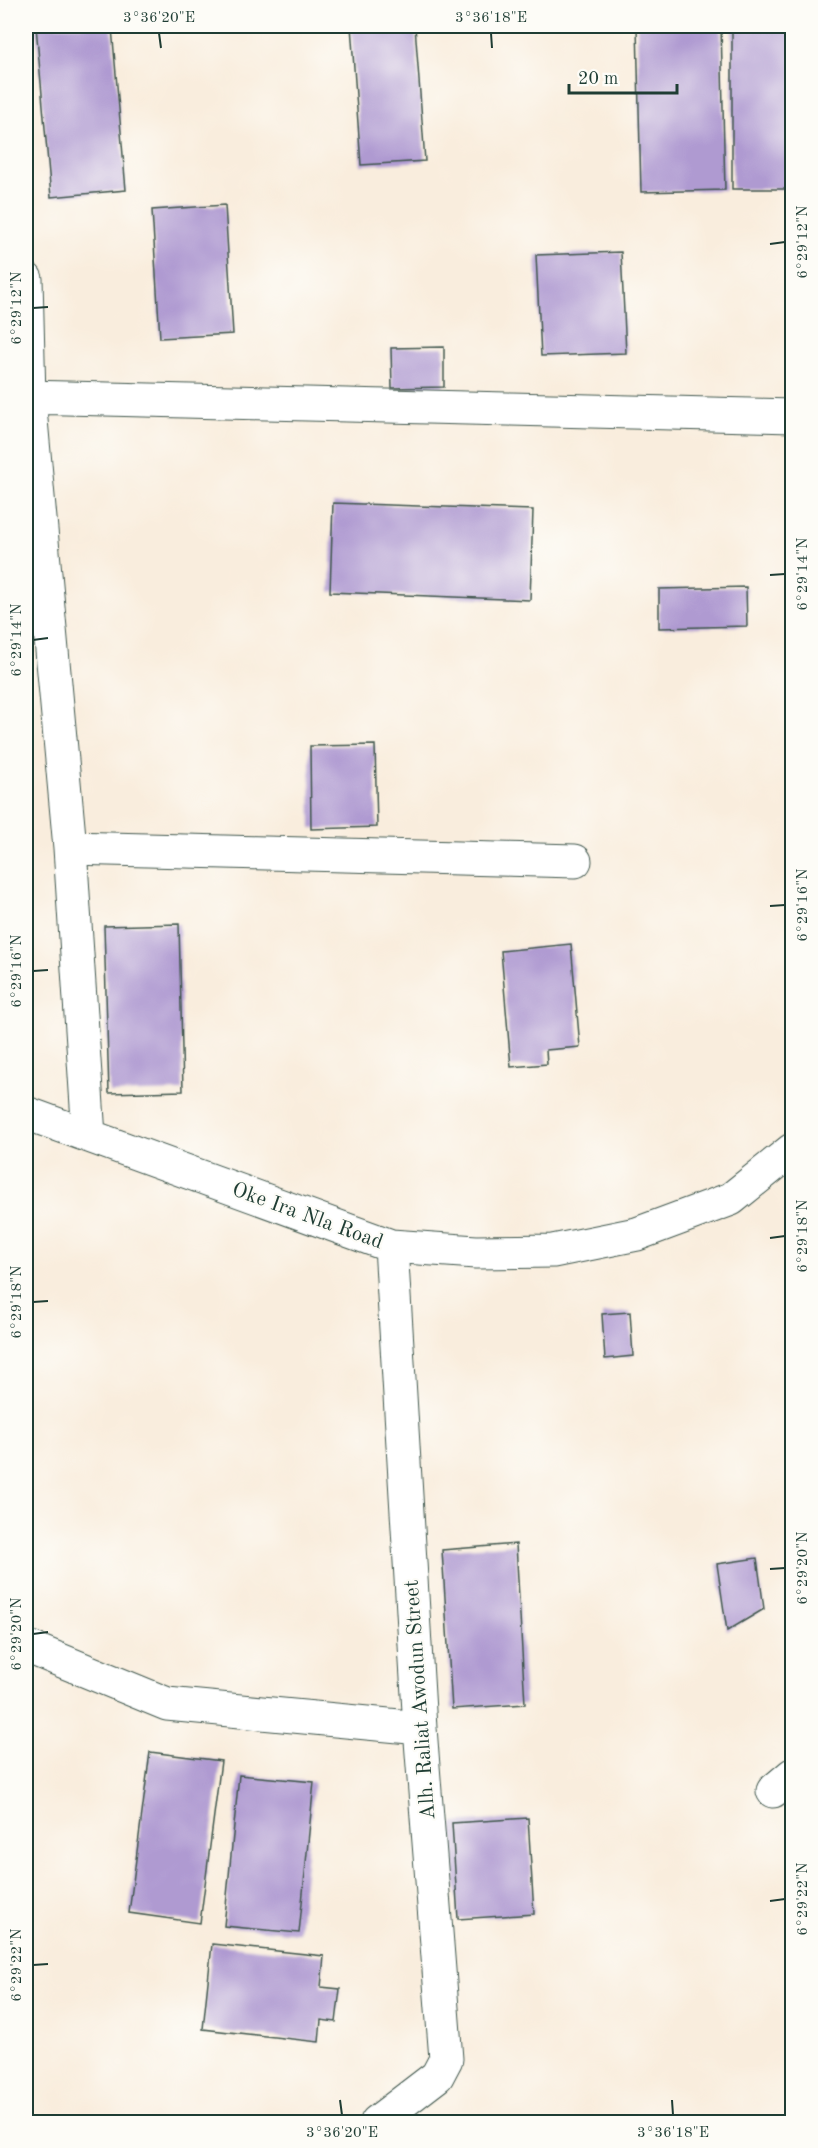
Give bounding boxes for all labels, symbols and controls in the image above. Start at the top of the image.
text: 3°36'20"E [123,11,195,26]
text: 3°36'18"E [455,11,527,26]
scale bar [569,57,677,95]
text: 20 m [578,70,618,88]
text: 6°29'12"N [796,205,811,279]
text: 6°29'12"N [10,271,25,345]
text: 6°29'14"N [796,537,811,611]
text: 6°29'14"N [10,603,25,677]
text: 6°29'16"N [796,868,811,942]
text: 6°29'16"N [10,934,25,1008]
street label: Oke Ira Nla Road [229,1179,386,1254]
text: 6°29'18"N [796,1199,811,1273]
text: 6°29'18"N [10,1265,25,1339]
text: 6°29'20"N [796,1531,811,1605]
street label: Alh. Raliat Awodun Street [402,1579,439,1821]
text: 6°29'20"N [10,1597,25,1671]
text: 6°29'22"N [796,1862,811,1936]
text: 6°29'22"N [10,1928,25,2002]
text: 3°36'20"E [306,2126,378,2141]
text: 3°36'18"E [637,2126,709,2141]

